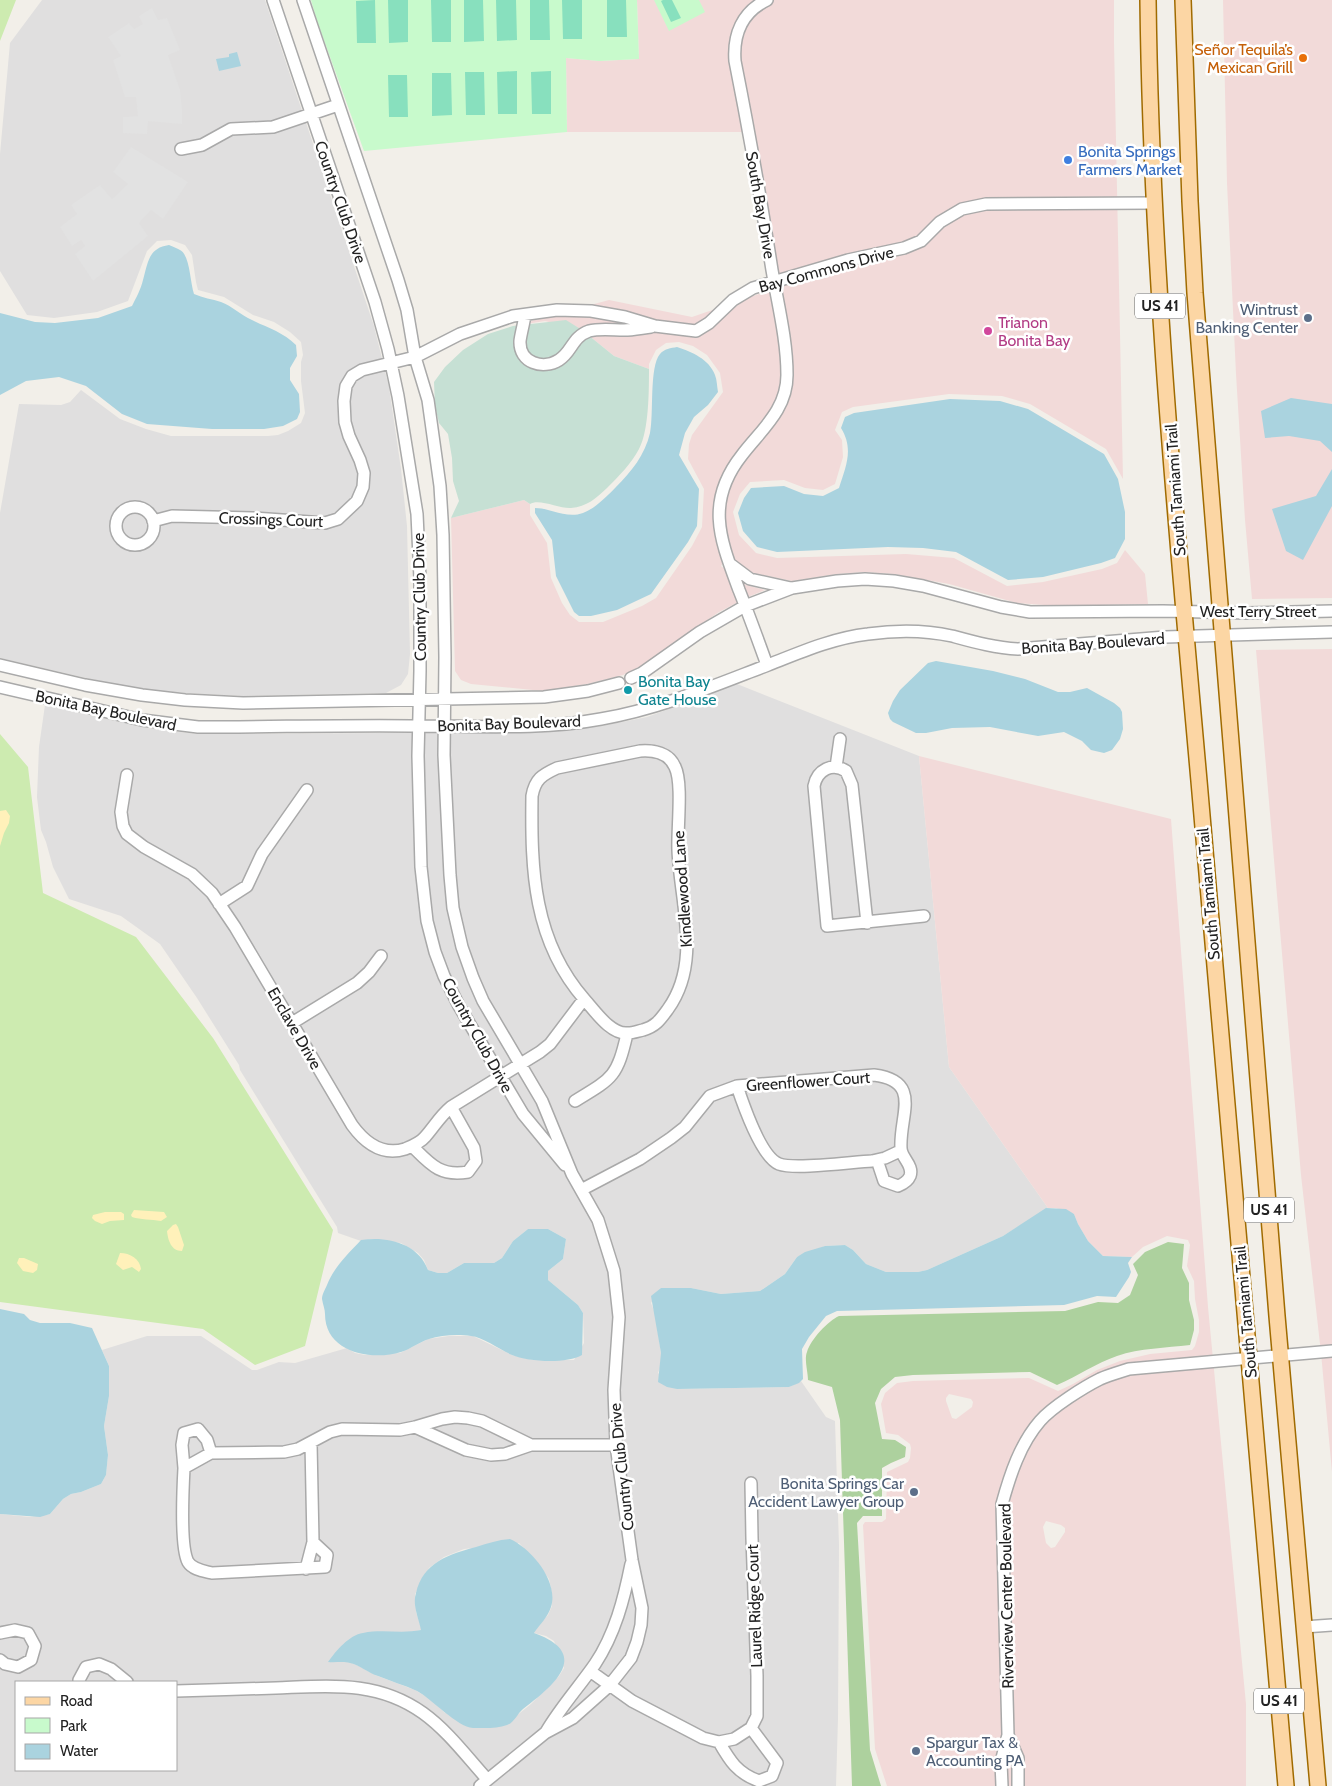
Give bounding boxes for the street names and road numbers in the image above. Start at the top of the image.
street label: Country Club Drive [311,138,370,266]
street label: South Bay Drive [742,150,779,260]
street label: Bay Commons Drive [757,242,896,297]
road number: US 41 [1135,294,1185,318]
street label: South Tamiami Trail [1161,423,1190,557]
street label: Crossings Court [218,508,324,531]
street label: Country Club Drive [409,533,430,661]
street label: West Terry Street [1200,602,1317,621]
street label: Bonita Bay Boulevard [1021,629,1165,658]
street label: Bonita Bay Boulevard [34,686,178,735]
street label: Bonita Bay Boulevard [437,711,581,736]
street label: South Tamiami Trail [1193,827,1224,961]
street label: Kindlewood Lane [669,830,696,948]
street label: Country Club Drive [438,975,517,1096]
street label: Enclave Drive [263,984,326,1073]
street label: Greenflower Court [745,1068,871,1095]
road number: US 41 [1244,1198,1294,1222]
street label: South Tamiami Trail [1230,1245,1261,1379]
street label: Country Club Drive [605,1402,638,1532]
street label: Riverview Center Boulevard [995,1503,1018,1689]
street label: Laurel Ridge Court [743,1543,766,1668]
road number: US 41 [1254,1688,1304,1714]

